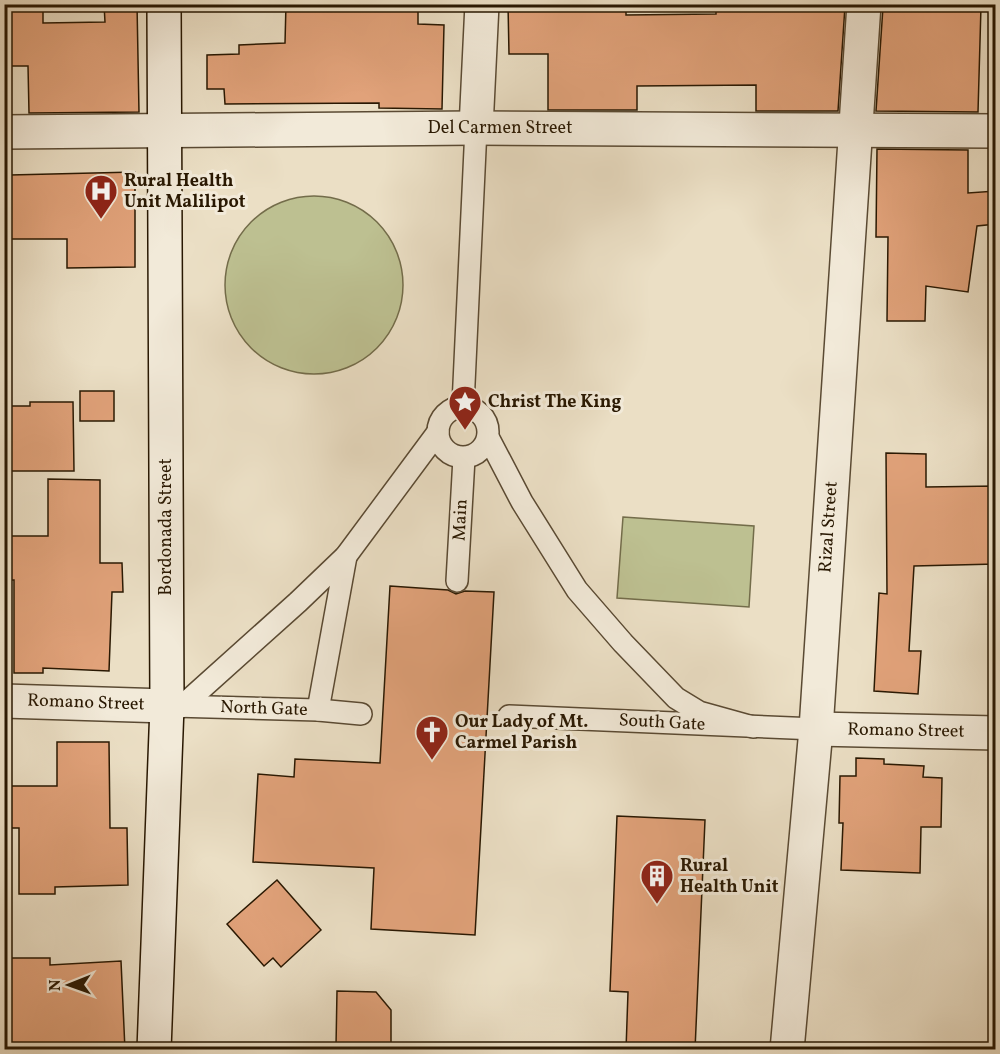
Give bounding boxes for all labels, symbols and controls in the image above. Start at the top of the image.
street label: Del Carmen Street [428,116,572,141]
place label: Rural Health Unit Malilipot [124,169,246,215]
hospital icon: Rural Health Unit Malilipot [83,173,119,220]
place icon: Christ The King [447,384,483,431]
place label: Christ The King [488,390,621,415]
street label: Bordonada Street [154,458,179,596]
street label: Rizal Street [813,480,845,574]
street label: Main [447,498,475,542]
street label: Romano Street [27,688,145,718]
street label: North Gate [220,695,308,723]
street label: South Gate [618,708,706,738]
place label: Our Lady of Mt. Carmel Parish [455,710,588,756]
church icon: Our Lady of Mt. Carmel Parish [414,714,450,761]
street label: Romano Street [847,717,965,745]
place label: Rural Health Unit [680,854,779,900]
building icon: Rural Health Unit [639,858,675,905]
north arrow [39,955,99,1015]
text: N [45,979,67,991]

